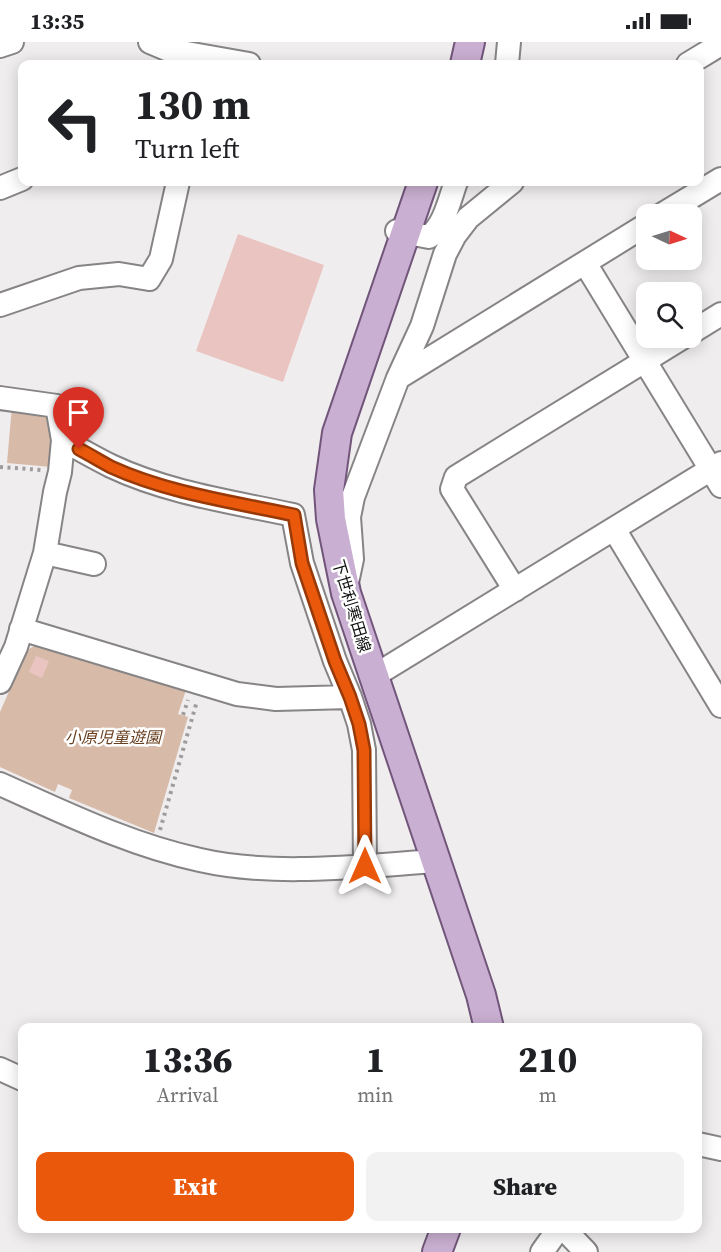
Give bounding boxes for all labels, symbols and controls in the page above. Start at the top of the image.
text: 13:35 [30,6,84,36]
text: 130 m [135,75,250,133]
icon: left [36,84,114,162]
text: Turn left [135,130,239,167]
north arrow [636,204,702,270]
map controls [636,204,702,348]
button: search [636,282,702,348]
pin [53,387,104,449]
icon: arrive [62,396,95,429]
street label: 下世利寒田線 [327,557,377,655]
park label: 小原児童遊園 [65,726,163,748]
position arrow [333,834,397,898]
text: 13:36 [143,1035,233,1084]
text: 1 [365,1035,385,1084]
text: 210 [518,1035,577,1084]
text: Arrival [157,1081,219,1109]
text: min [357,1081,393,1109]
text: m [539,1081,557,1109]
button: Exit [36,1152,354,1221]
button: Share [366,1152,684,1221]

